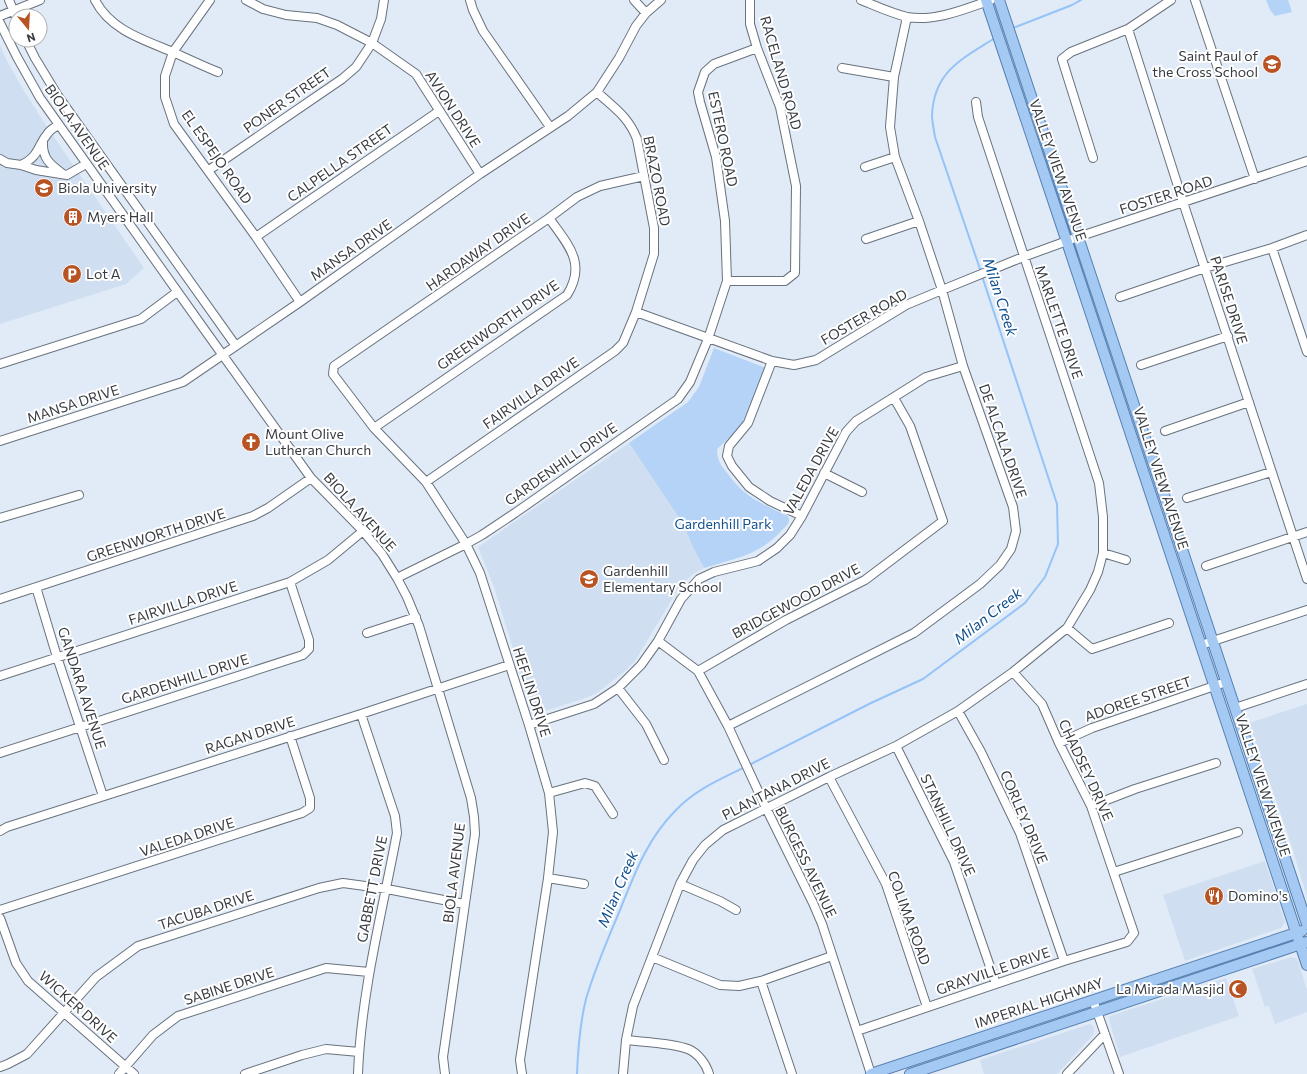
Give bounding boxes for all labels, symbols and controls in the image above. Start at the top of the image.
north arrow [8,8,48,48]
street label: RACELAND ROAD [757,14,806,132]
text: N [25,31,37,45]
place label: Saint Paul of the Cross School [1152,47,1258,80]
school or university icon: Saint Paul of the Cross School [1261,53,1283,75]
street label: PONER STREET [240,63,334,136]
street label: AVION DRIVE [422,67,485,150]
street label: BIOLA AVENUE [42,81,113,173]
street label: ESTERO ROAD [705,90,742,188]
street label: VALLEY VIEW AVENUE [1026,97,1091,243]
street label: EL ESPEJO ROAD [179,106,256,207]
street label: CALPELLA STREET [284,120,396,205]
street label: BRAZO ROAD [640,134,675,227]
street label: FOSTER ROAD [1117,171,1215,218]
school or university icon: Biola University [33,177,55,199]
place label: Biola University [58,179,157,196]
building icon: Myers Hall [62,206,84,228]
place label: Myers Hall [87,208,154,225]
street label: HARDAWAY DRIVE [422,209,533,294]
street label: MANSA DRIVE [307,215,395,284]
street label: PARISE DRIVE [1207,254,1252,346]
water label: Milan Creek [980,255,1022,339]
parking icon: Lot A [61,263,83,285]
street label: MARLETTE DRIVE [1032,263,1087,381]
place label: Lot A [86,265,121,282]
street label: GREENWORTH DRIVE [433,276,562,373]
street label: FOSTER ROAD [817,285,910,348]
street label: FAIRVILLA DRIVE [479,353,582,432]
street label: MANSA DRIVE [25,381,121,426]
street label: DE ALCALA DRIVE [976,381,1031,500]
street label: VALLEY VIEW AVENUE [1130,404,1193,551]
street label: GARDENHILL DRIVE [501,418,620,509]
street label: VALEDA DRIVE [779,424,842,518]
place label: Mount Olive Lutheran Church [265,425,371,458]
church icon: Mount Olive Lutheran Church [240,431,262,453]
street label: BIOLA AVENUE [320,469,400,555]
street label: GREENWORTH DRIVE [84,504,227,565]
park label: Gardenhill Park [674,515,772,532]
street label: BRIDGEWOOD DRIVE [729,560,863,642]
place label: Gardenhill Elementary School [603,562,722,595]
school or university icon: Gardenhill Elementary School [578,568,600,590]
street label: FAIRVILLA DRIVE [126,577,239,628]
water label: Milan Creek [950,583,1026,647]
street label: GANDARA AVENUE [55,625,110,751]
street label: HEFLIN DRIVE [510,645,555,739]
street label: GARDENHILL DRIVE [119,650,251,707]
street label: ADOREE STREET [1082,672,1194,725]
street label: VALLEY VIEW AVENUE [1232,711,1295,858]
street label: RAGAN DRIVE [203,712,297,757]
street label: CHADSEY DRIVE [1056,716,1117,823]
street label: PLANTANA DRIVE [719,754,833,823]
street label: CORLEY DRIVE [997,767,1052,866]
street label: STANHILL DRIVE [917,771,980,879]
street label: BURGESS AVENUE [772,803,841,920]
street label: VALEDA DRIVE [137,813,236,860]
street label: BIOLA AVENUE [439,822,468,924]
street label: GABBETT DRIVE [353,834,390,944]
water label: Milan Creek [593,847,642,930]
street label: COLIMA ROAD [885,868,934,967]
restaurant icon: Domino's [1203,885,1225,907]
street label: TACUBA DRIVE [156,886,256,933]
place label: Domino's [1228,887,1288,904]
street label: GRAYVILLE DRIVE [934,943,1052,998]
street label: SABINE DRIVE [182,963,276,1008]
street label: WICKER DRIVE [36,967,121,1046]
street label: IMPERIAL HIGHWAY [972,974,1105,1031]
mosque icon: La Mirada Masjid [1227,978,1249,1000]
place label: La Mirada Masjid [1116,980,1224,997]

